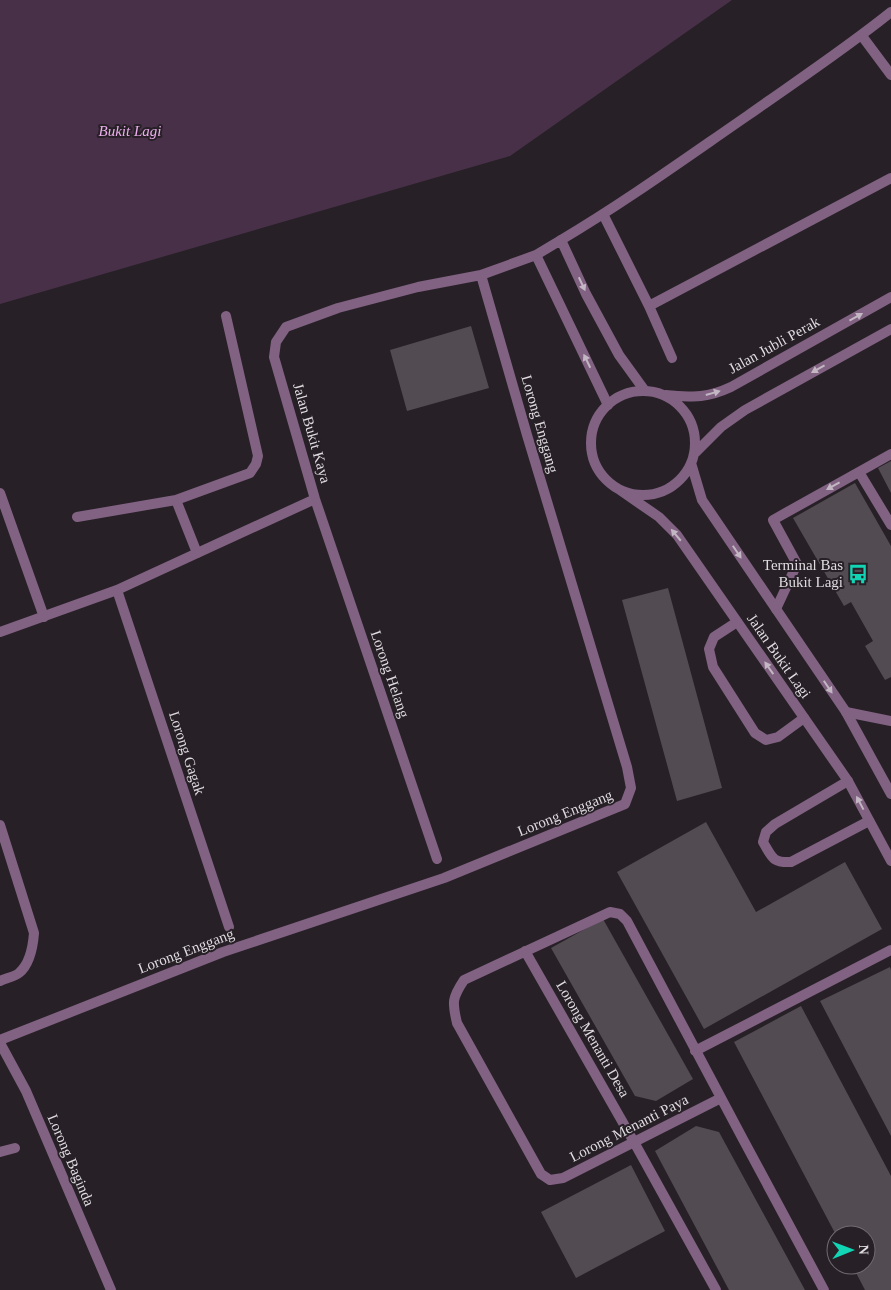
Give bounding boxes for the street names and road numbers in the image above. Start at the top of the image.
street label: Jalan Jubli Perak [726,313,823,377]
street label: Lorong Enggang [518,373,562,475]
street label: Jalan Bukit Kaya [290,381,334,485]
street label: Jalan Bukit Lagi [744,611,814,701]
street label: Lorong Helang [368,628,413,720]
street label: Lorong Gagak [166,709,208,797]
street label: Lorong Enggang [515,786,615,839]
street label: Lorong Enggang [136,925,237,977]
street label: Lorong Menanti Desa [553,978,633,1100]
street label: Lorong Menanti Paya [567,1091,691,1165]
street label: Lorong Baginda [45,1112,98,1208]

